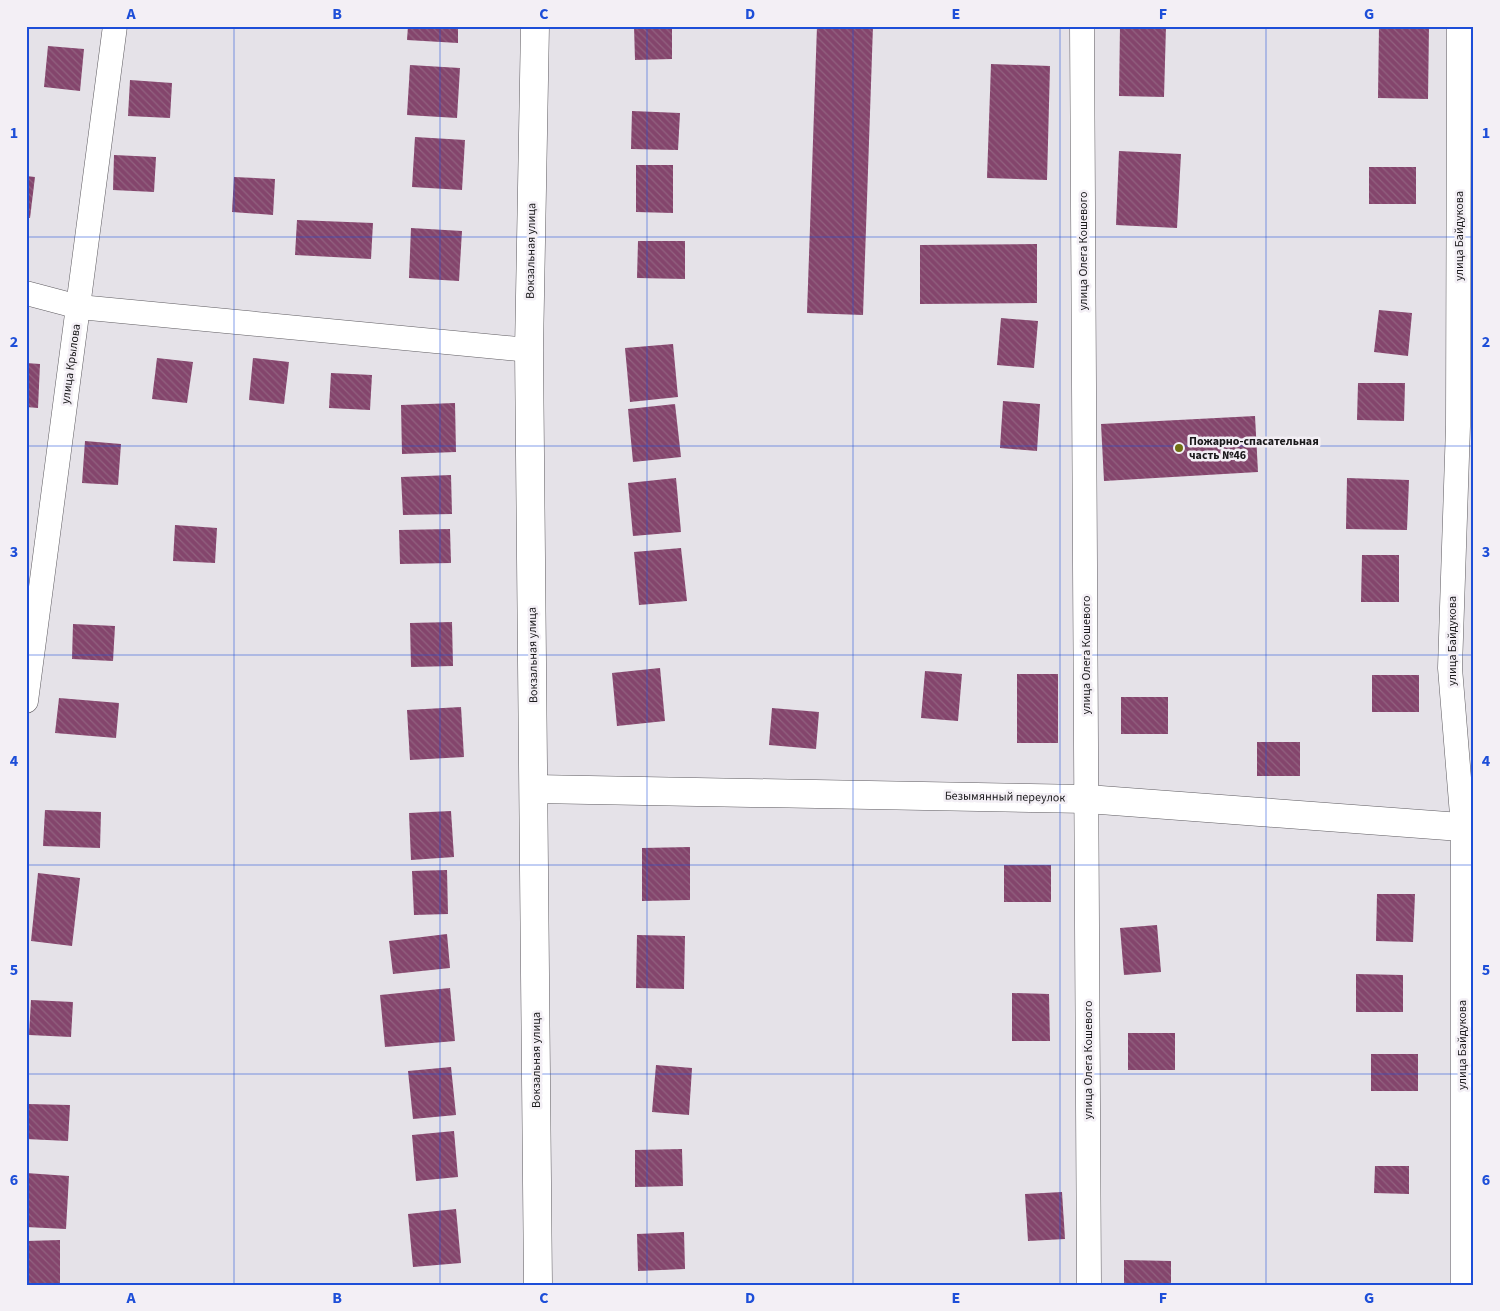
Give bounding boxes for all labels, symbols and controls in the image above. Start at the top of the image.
text: A [125,3,136,25]
text: B [332,3,342,25]
text: C [539,3,549,25]
text: D [745,3,755,25]
text: E [952,3,960,25]
text: F [1159,3,1167,25]
text: G [1364,3,1374,25]
text: 1 [10,122,18,144]
text: 1 [1482,122,1490,144]
street label: улица Байдукова [1451,191,1468,281]
street label: улица Олега Кошевого [1075,192,1092,310]
street label: Вокзальная улица [522,203,540,299]
street label: улица Крылова [57,323,85,405]
text: 2 [10,331,18,353]
text: 2 [1482,331,1490,353]
place label: Пожарно-спасательная часть №46 [1189,433,1319,464]
marker: Пожарно-спасательная часть №46 [1173,442,1185,454]
text: 3 [10,541,18,563]
text: 3 [1482,541,1490,563]
street label: улица Олега Кошевого [1078,596,1095,714]
street label: улица Байдукова [1444,596,1461,686]
street label: Вокзальная улица [524,607,542,703]
text: 4 [10,750,19,772]
text: 4 [1482,750,1491,772]
street label: Безымянный переулок [945,787,1065,807]
text: 5 [10,959,18,981]
text: 5 [1482,959,1490,981]
street label: улица Байдукова [1454,1000,1471,1090]
street label: улица Олега Кошевого [1080,1001,1097,1119]
street label: Вокзальная улица [528,1012,545,1108]
text: 6 [10,1169,18,1191]
text: 6 [1482,1169,1490,1191]
text: A [125,1287,136,1309]
text: B [332,1287,342,1309]
text: C [539,1287,549,1309]
text: D [745,1287,755,1309]
text: E [952,1287,960,1309]
text: F [1159,1287,1167,1309]
text: G [1364,1287,1374,1309]

